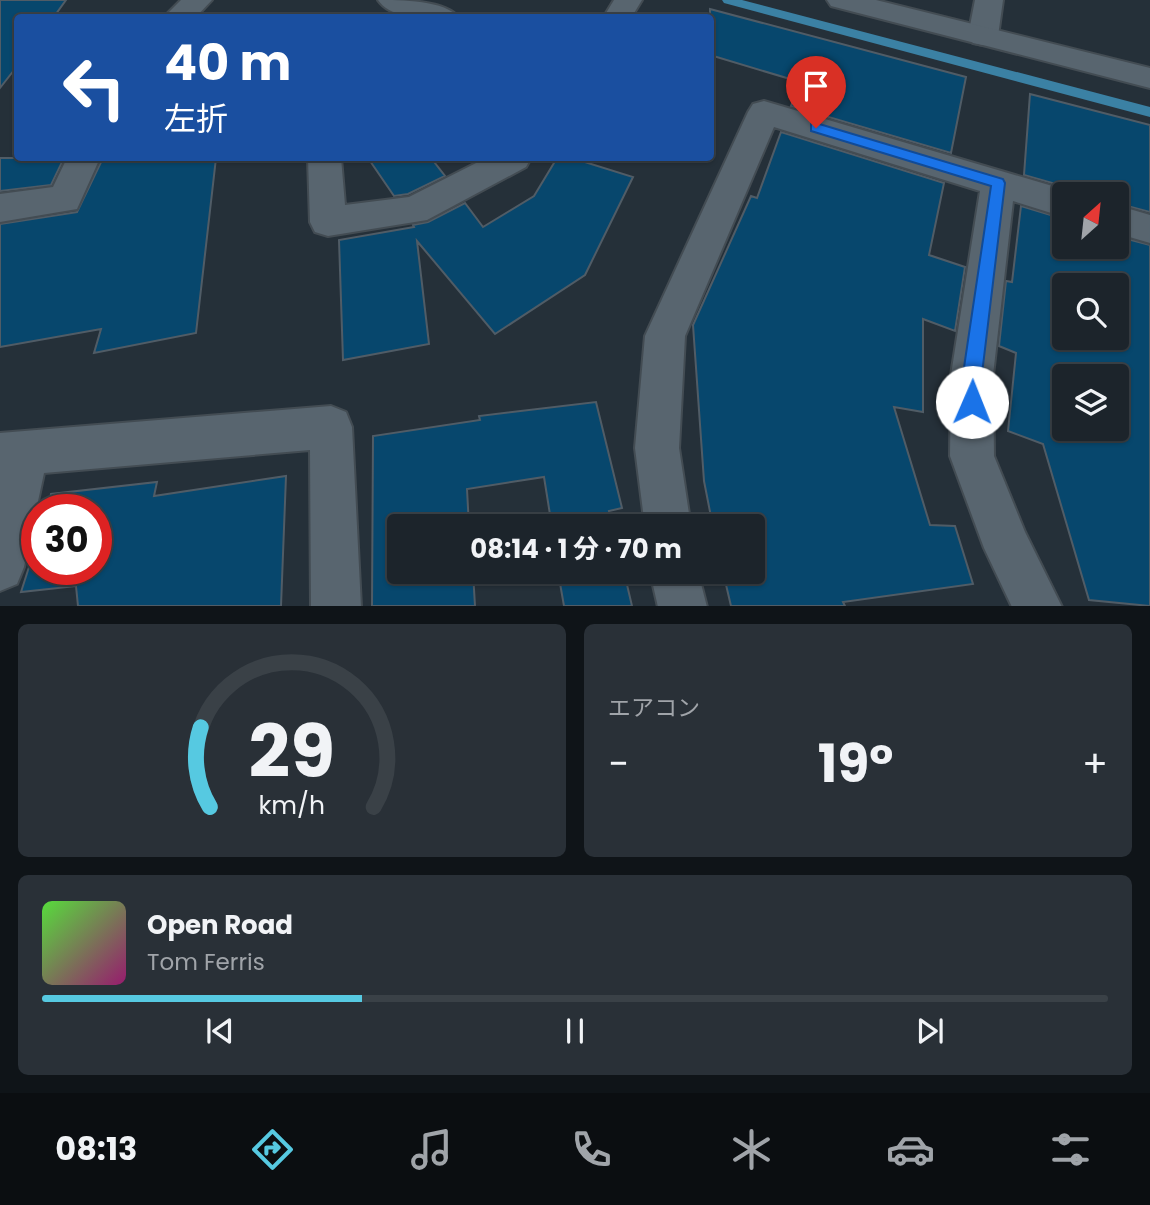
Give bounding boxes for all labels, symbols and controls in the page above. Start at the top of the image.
text: 40 m [164,29,291,97]
icon: left [49,42,140,133]
pin [786,56,846,128]
icon: arrive [797,67,835,105]
text: 左折 [164,96,228,141]
north arrow [1052,182,1129,259]
map controls [1052,182,1129,441]
button: search [1052,273,1129,350]
button: layers [1052,364,1129,441]
position arrow [935,365,1009,439]
speed limit sign: 30 [21,494,112,585]
text: 08:14 · 1 分 · 70 m [470,531,682,567]
text: エアコン [608,692,700,724]
text: 29 [249,701,335,802]
text: 19° [818,727,893,800]
text: − [608,737,629,790]
text: + [1082,737,1108,790]
text: km/h [259,787,325,822]
text: Open Road [147,907,293,943]
text: Tom Ferris [147,946,265,978]
icon: previous [201,1012,239,1050]
icon: pause [556,1012,594,1050]
icon: next [911,1012,949,1050]
icon: directions [248,1125,297,1174]
icon: music [407,1125,456,1174]
icon: phone [567,1125,616,1174]
icon: climate [727,1125,776,1174]
icon: car [886,1125,935,1174]
icon: filters [1046,1125,1095,1174]
text: 08:13 [55,1126,137,1171]

